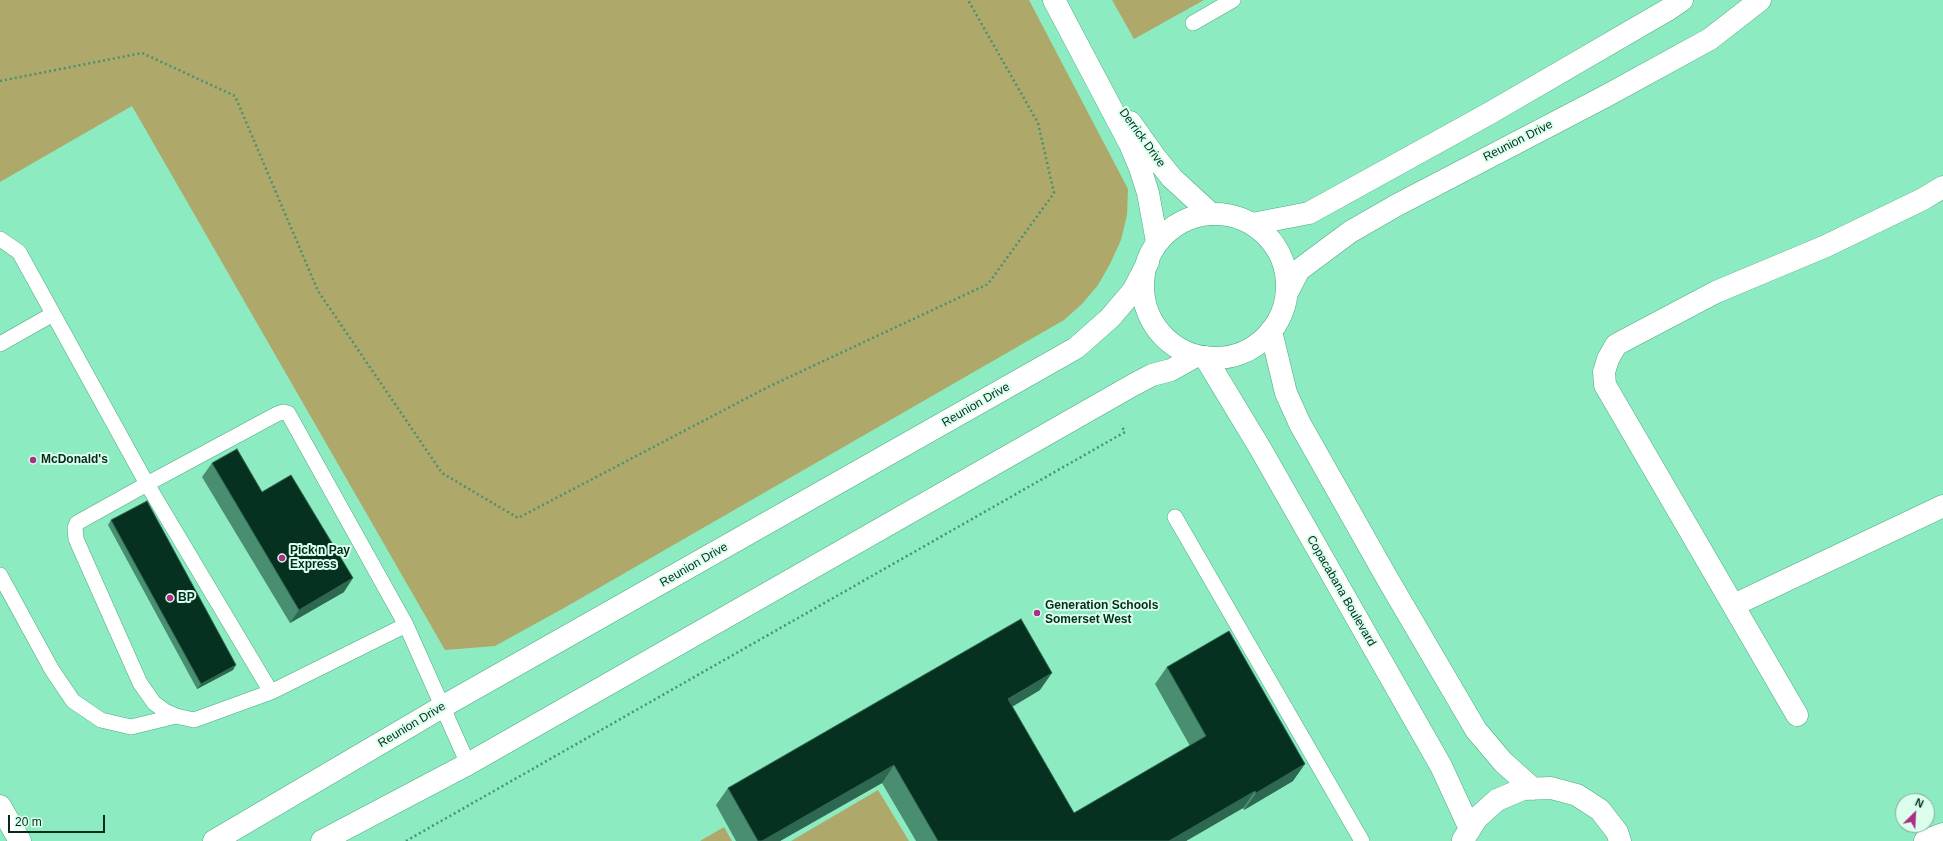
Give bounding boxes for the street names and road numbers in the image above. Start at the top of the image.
street label: Derrick Drive [1116,106,1168,170]
street label: Reunion Drive [1481,117,1555,165]
street label: Reunion Drive [939,380,1013,430]
street label: Copacabana Boulevard [1303,533,1379,649]
street label: Reunion Drive [657,540,731,590]
street label: Reunion Drive [376,699,448,751]

